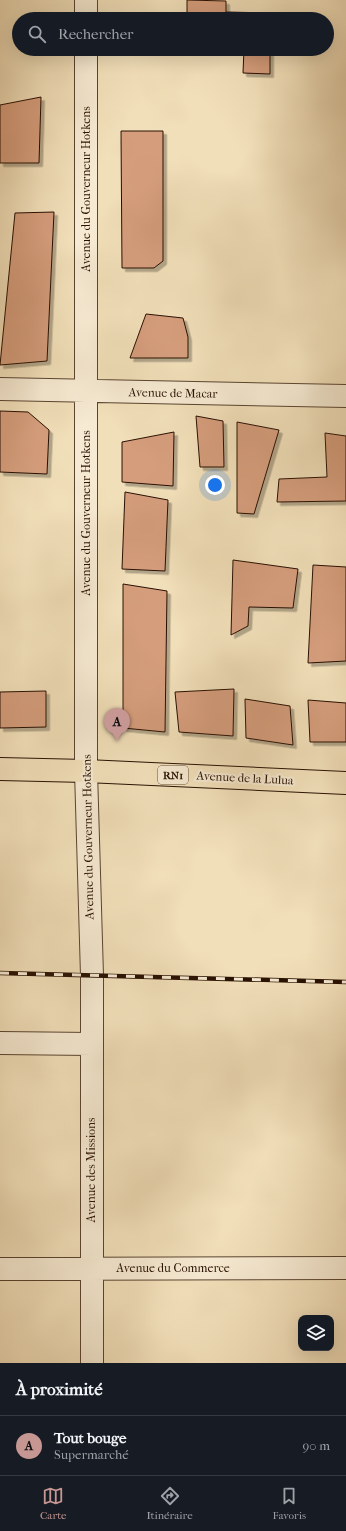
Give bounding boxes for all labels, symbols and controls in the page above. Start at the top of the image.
search box [12,12,334,56]
icon: search [26,23,48,45]
text: Rechercher [58,25,133,43]
street label: Avenue du Gouverneur Hotkens [79,106,93,273]
street label: Avenue de Macar [127,385,218,401]
street label: Avenue du Gouverneur Hotkens [79,430,93,597]
your location [205,475,225,495]
pin: A [104,708,130,741]
street label: Avenue du Gouverneur Hotkens [80,754,96,921]
road number: RN1 [158,766,188,784]
street label: Avenue de la Lulua [195,768,294,788]
street label: Avenue des Missions [84,1117,98,1224]
street label: Avenue du Commerce [115,1261,230,1275]
map controls [298,1315,334,1351]
button: layers [298,1315,334,1351]
text: À proximité [16,1379,103,1399]
text: Tout bouge [54,1429,126,1447]
text: A [25,1438,33,1453]
text: 90 m [302,1438,330,1453]
text: Supermarché [54,1447,129,1462]
tab: Carte [40,1485,67,1522]
tab: Itinéraire [146,1485,193,1522]
tab: Favoris [273,1485,306,1522]

